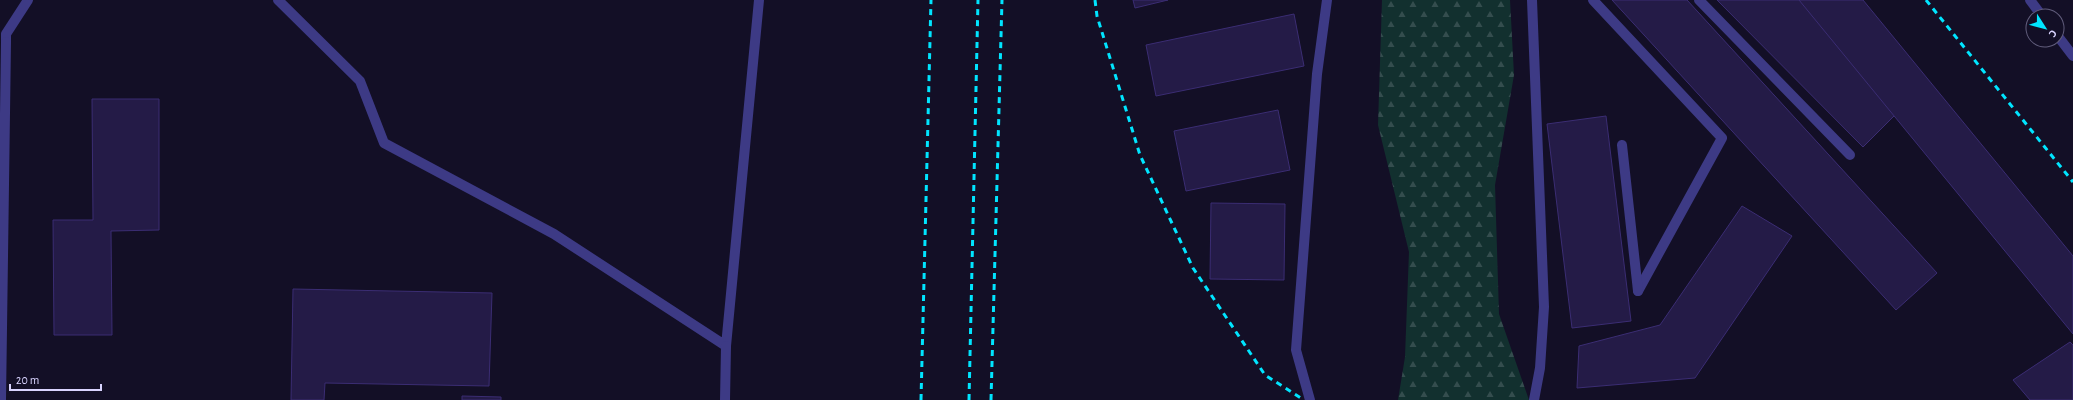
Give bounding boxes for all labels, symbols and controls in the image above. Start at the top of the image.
north arrow [2025,8,2065,48]
text: С [2046,28,2059,39]
scale bar [10,366,101,392]
text: 20 m [16,374,39,386]

